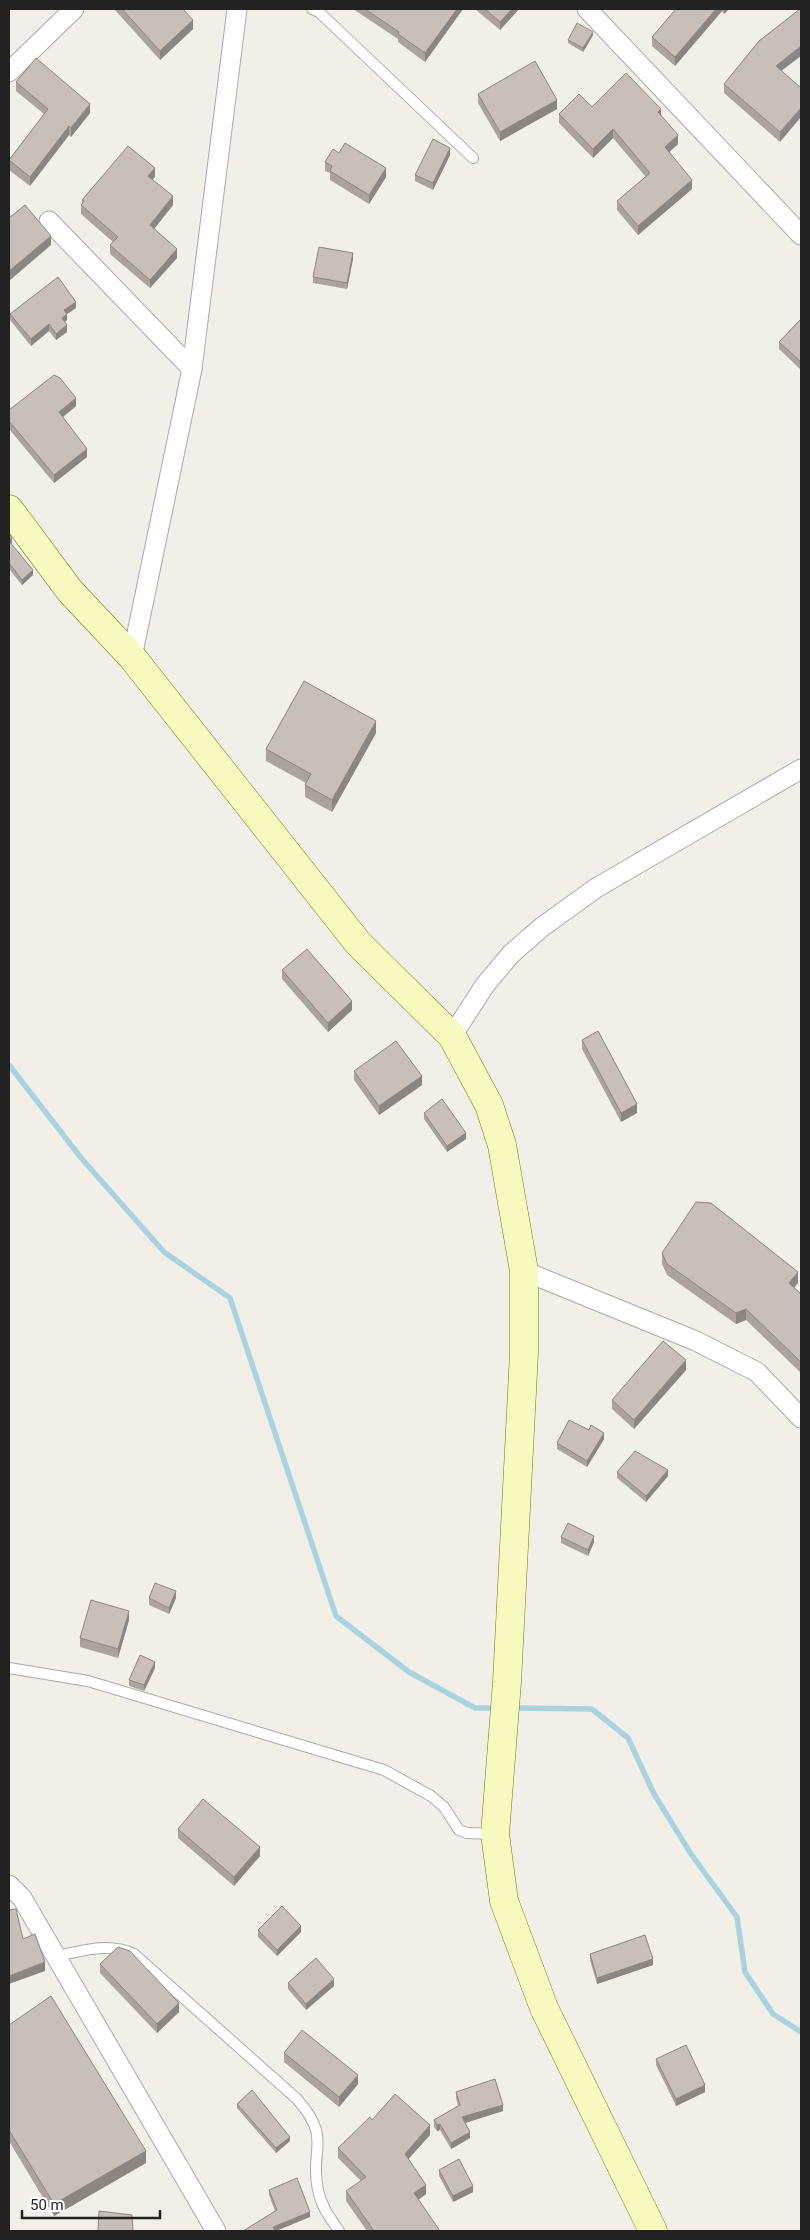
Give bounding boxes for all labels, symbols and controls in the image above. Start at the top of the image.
scale bar [22,2188,160,2220]
text: 50 m [30,2196,64,2214]

